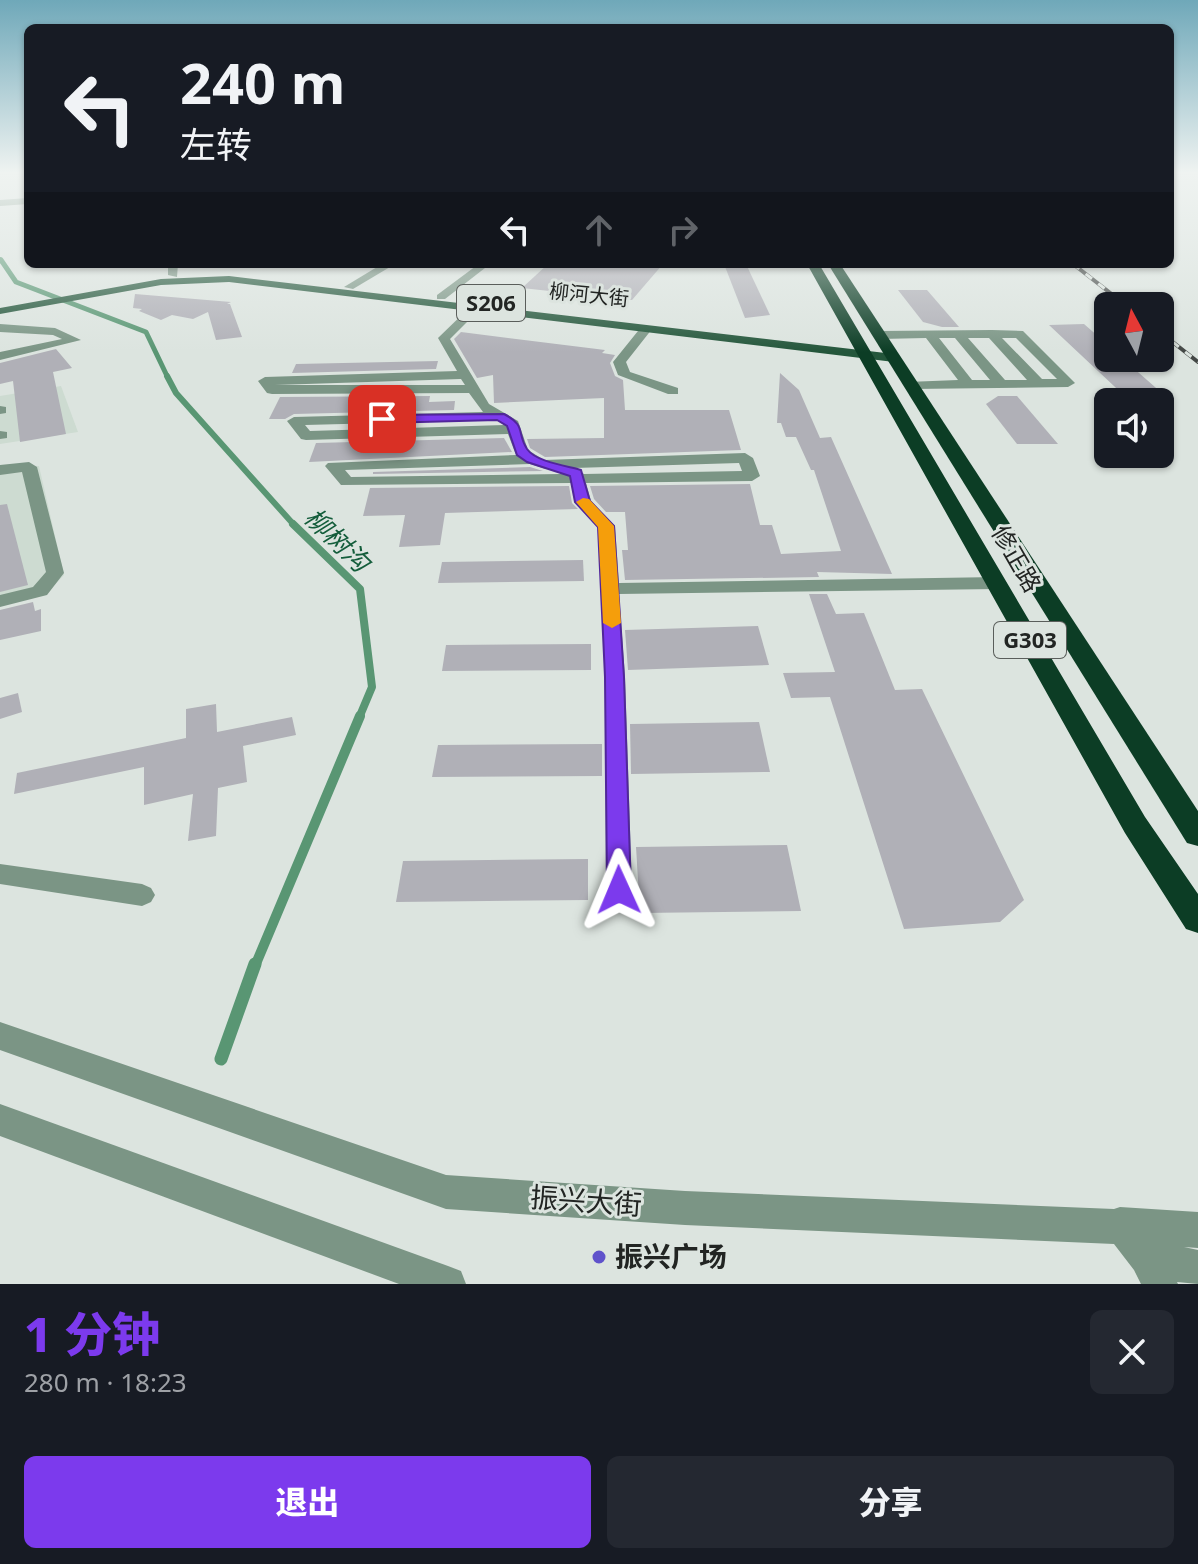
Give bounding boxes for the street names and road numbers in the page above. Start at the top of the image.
street label: 柳河大街 [548,277,630,312]
road number: S206 [457,285,525,321]
street label: 修正路 [985,519,1050,598]
road number: G303 [994,622,1066,658]
street label: 振兴大街 [529,1177,643,1223]

